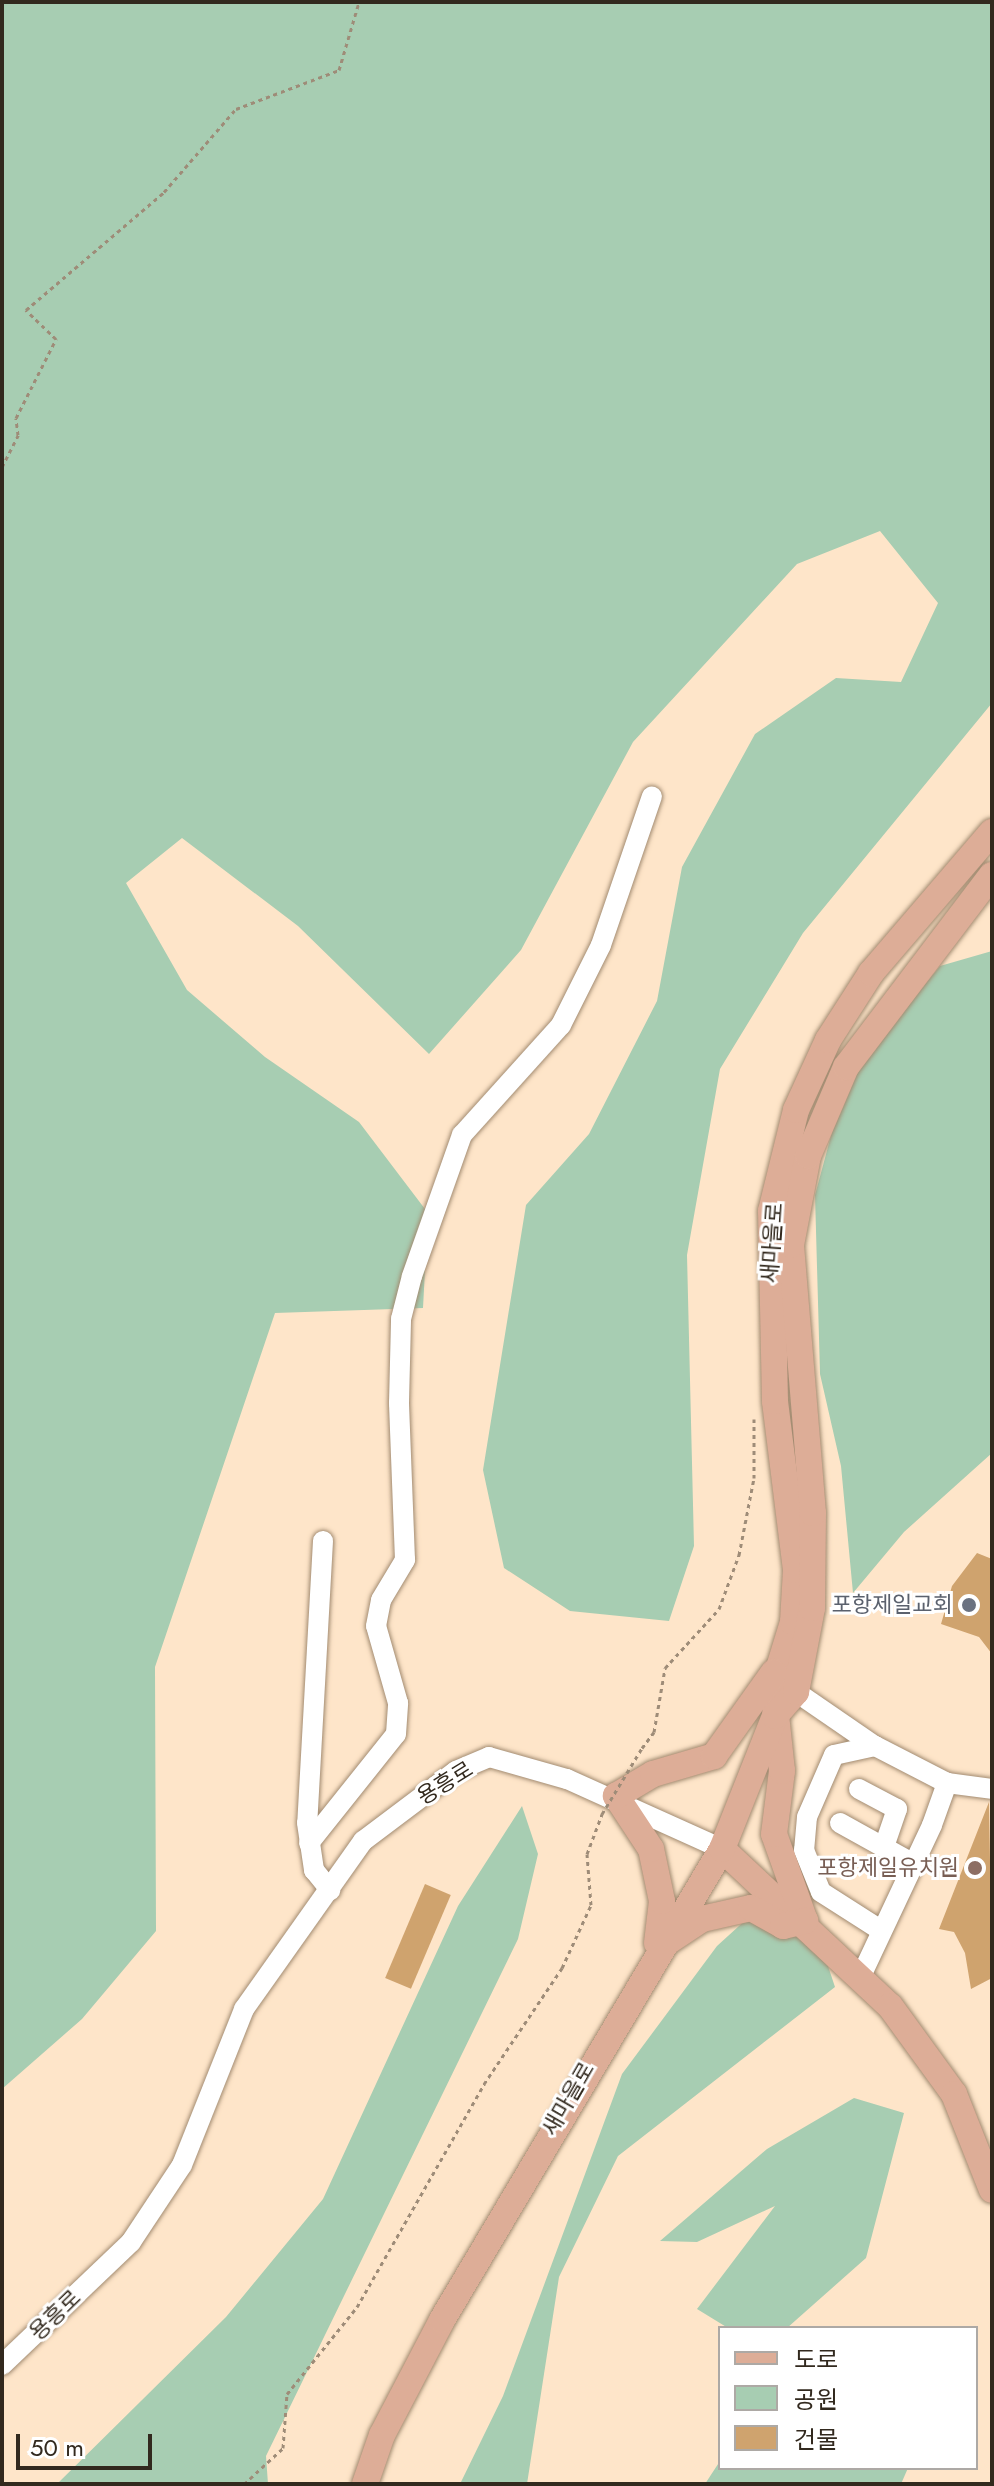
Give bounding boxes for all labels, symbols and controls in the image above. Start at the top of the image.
street label: 새마을로 [756,1202,788,1284]
place label: 포항제일교회 [832,1592,953,1618]
marker: 포항제일교회 [960,1596,978,1614]
street label: 용흥로 [412,1756,478,1810]
place label: 포항제일유치원 [817,1855,959,1881]
marker: 포항제일유치원 [966,1859,984,1877]
street label: 새마을로 [536,2057,600,2141]
street label: 용흥로 [24,2284,86,2346]
legend [718,2326,978,2470]
text: 도로 [794,2342,838,2377]
text: 공원 [794,2382,838,2417]
scale bar [20,2418,156,2468]
text: 건물 [794,2422,838,2457]
text: 50 m [30,2430,84,2465]

